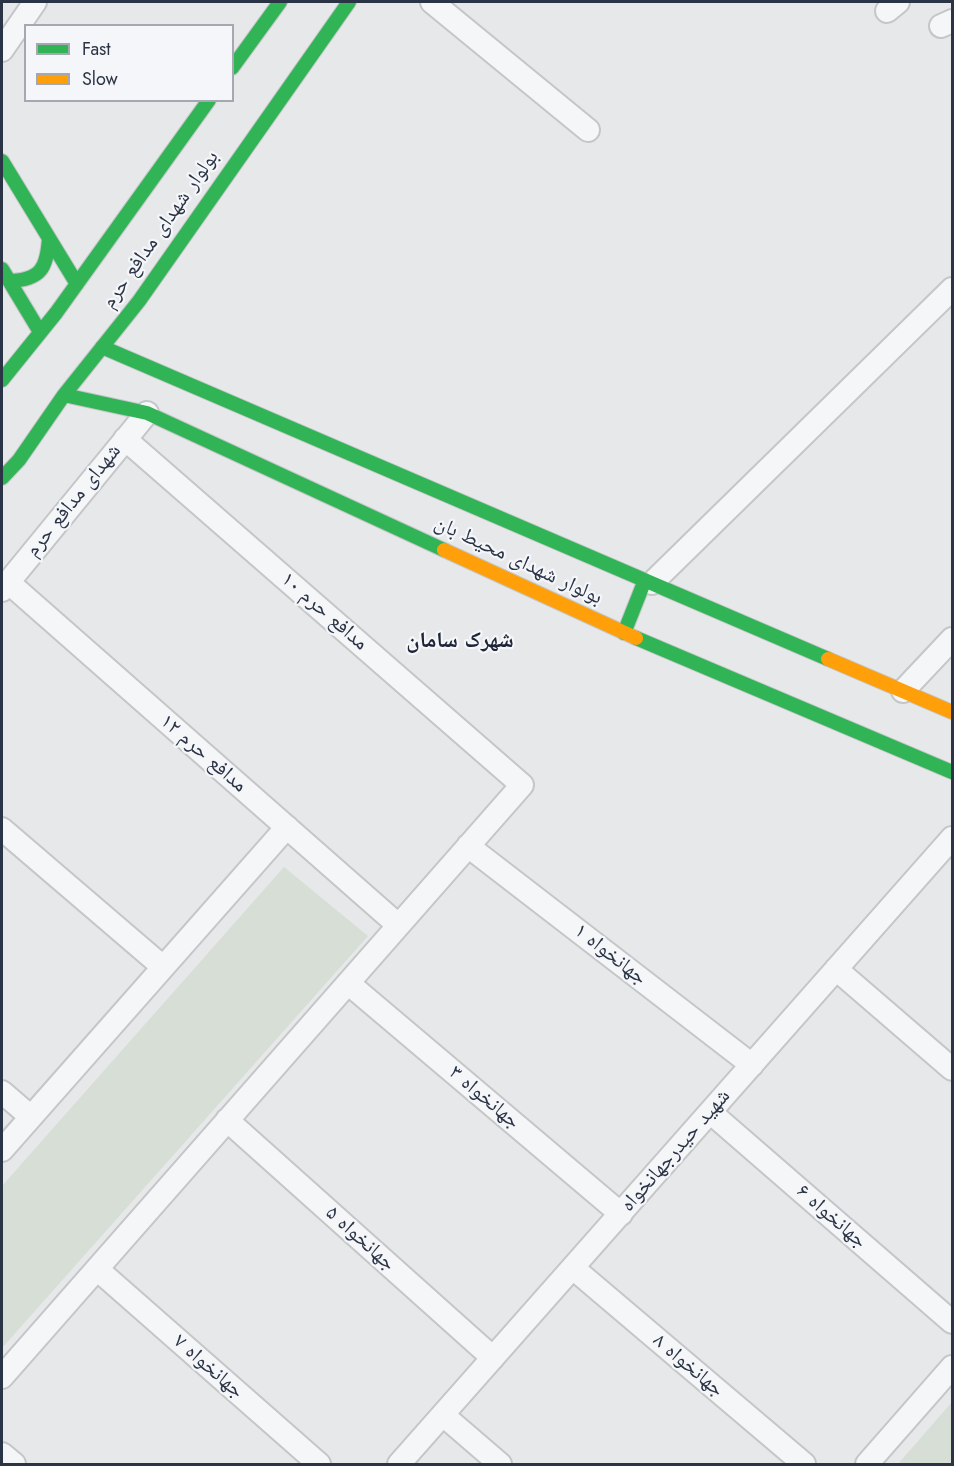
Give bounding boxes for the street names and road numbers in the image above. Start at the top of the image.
street label: بولوار شهدای مدافع حرم [97,146,225,314]
street label: شهدای مدافع حرم [21,440,127,562]
street label: بولوار شهدای محیط بان [430,511,606,611]
street label: مدافع حرم ۱۰ [275,567,373,657]
street label: مدافع حرم ۱۲ [154,709,252,799]
street label: جهانخواه ۱ [569,919,651,991]
street label: جهانخواه ۳ [443,1061,525,1135]
street label: شهید حیدرجهانخواه [616,1084,736,1218]
street label: جهانخواه ۶ [790,1179,872,1255]
street label: جهانخواه ۵ [320,1201,400,1277]
street label: جهانخواه ۷ [167,1329,249,1405]
street label: جهانخواه ۸ [647,1329,729,1403]

